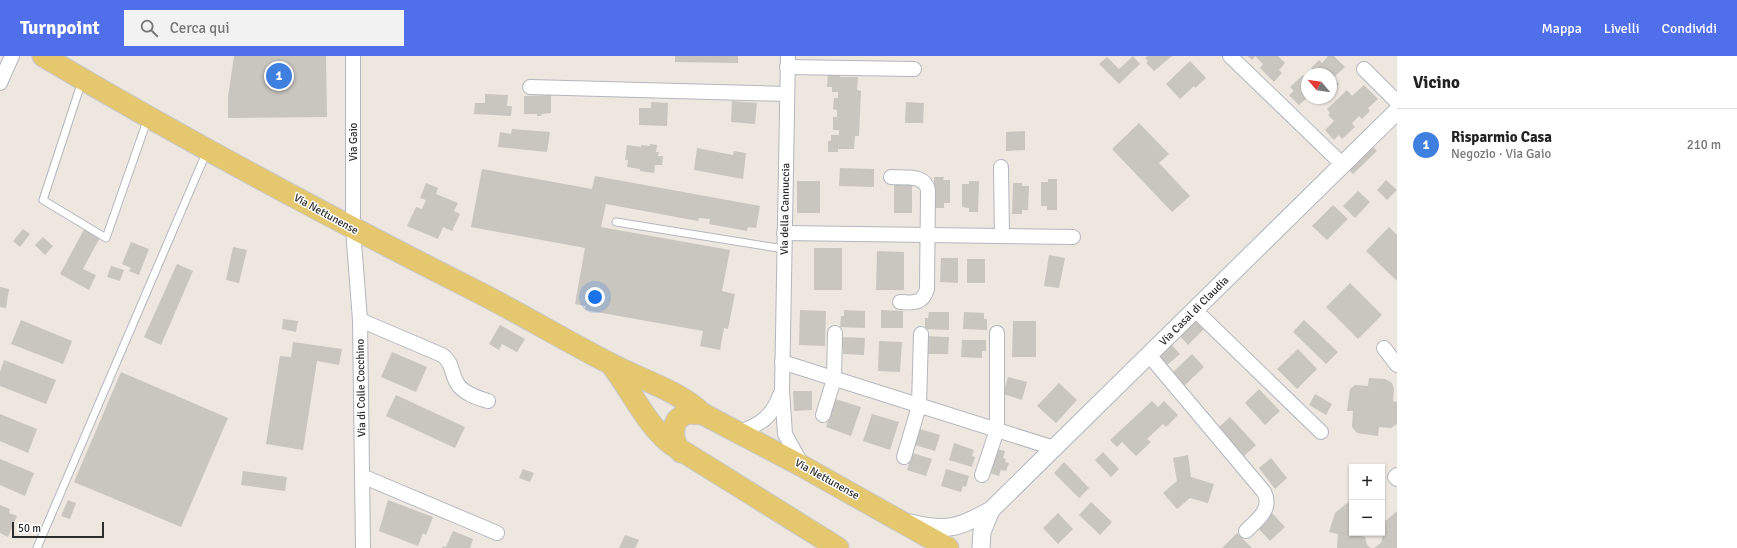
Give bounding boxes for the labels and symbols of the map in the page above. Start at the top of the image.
pin: 1 [266,61,292,91]
north arrow [1301,68,1337,104]
street label: Via Gaio [347,122,360,161]
street label: Via della Cannuccia [778,162,792,255]
street label: Via Nettunense [291,191,361,237]
street label: Via Casal di Claudia [1157,273,1232,348]
your location [585,287,605,307]
street label: Via di Colle Cocchino [354,339,368,437]
street label: Via Nettunense [792,456,862,502]
scale bar [12,520,104,539]

